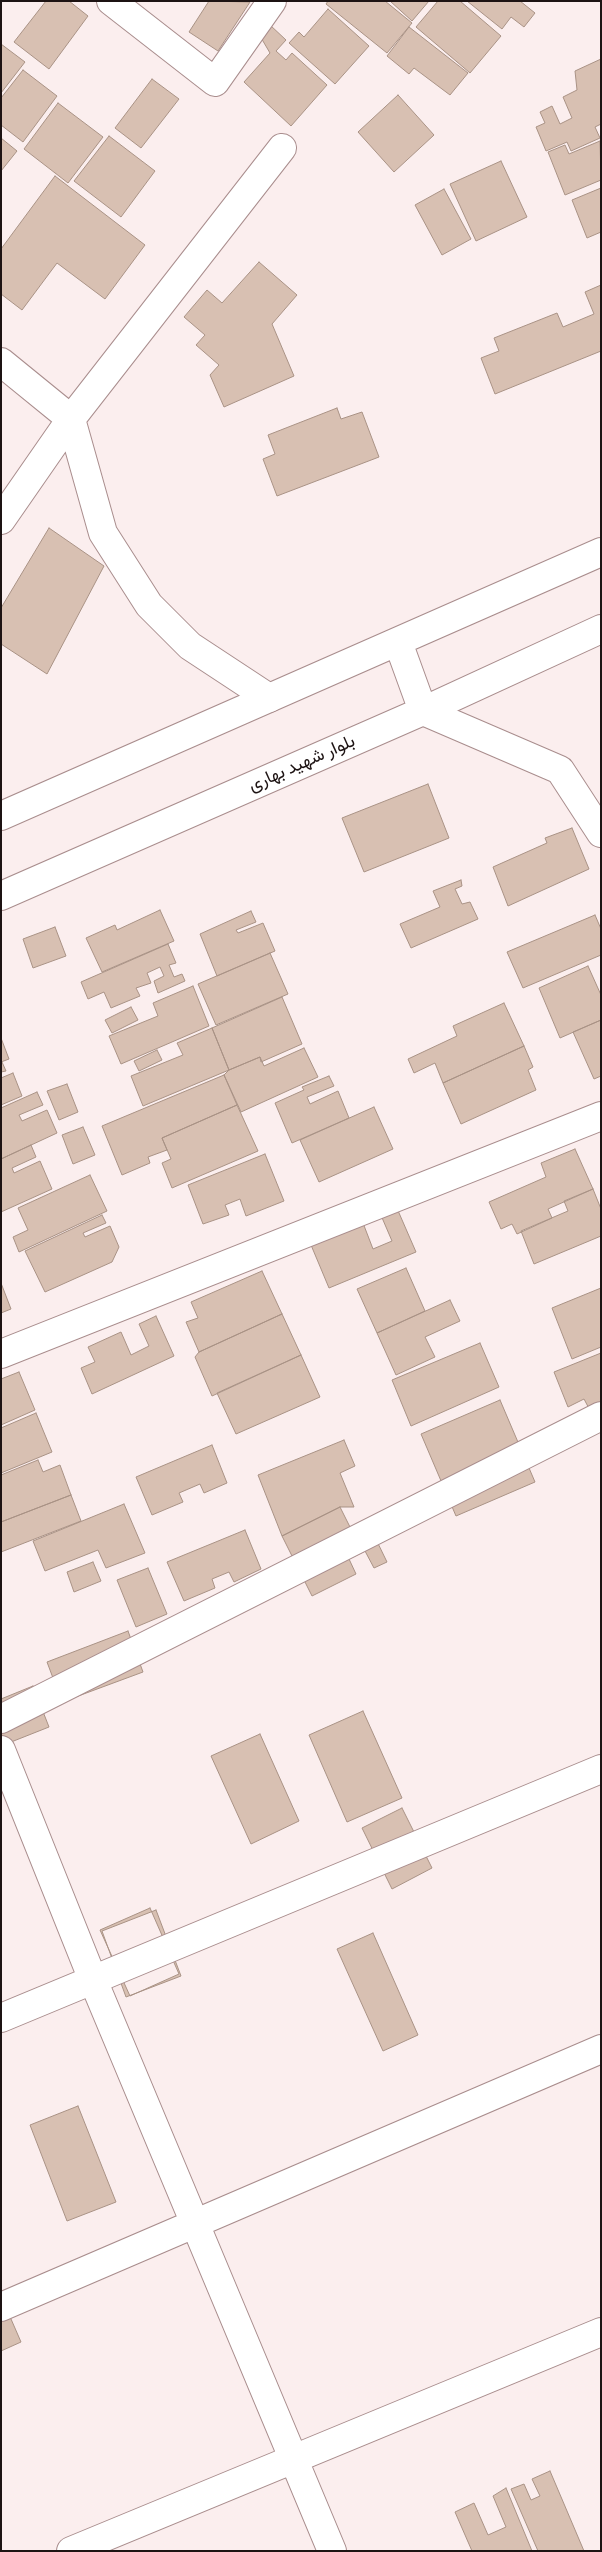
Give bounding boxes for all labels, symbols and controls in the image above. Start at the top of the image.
street label: بلوار شهید بهاری [245,731,359,797]

